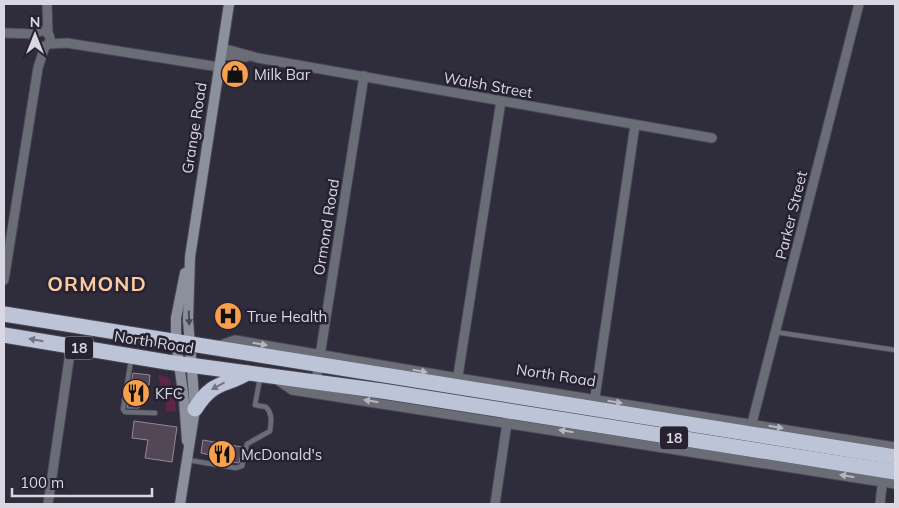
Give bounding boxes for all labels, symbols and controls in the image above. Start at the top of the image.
north arrow [10,10,60,60]
text: N [30,13,40,31]
shop icon: Milk Bar [220,59,250,89]
place label: Milk Bar [254,65,311,84]
street label: Walsh Street [442,68,534,102]
street label: Grange Road [177,81,211,175]
street label: Parker Street [771,169,811,261]
street label: Ormond Road [309,177,343,277]
district label: ORMOND [47,271,147,296]
hospital icon: True Health [213,301,243,331]
place label: True Health [247,307,327,326]
one-way arrow [185,310,193,326]
street label: North Road [113,326,195,358]
one-way arrow [28,336,44,344]
road number: 18 [65,336,93,359]
one-way arrow [252,341,268,349]
street label: North Road [515,359,597,391]
one-way arrow [412,368,428,376]
restaurant icon: KFC [121,378,151,408]
one-way arrow [211,382,226,390]
place label: KFC [155,384,183,403]
one-way arrow [362,396,378,404]
one-way arrow [607,398,623,406]
one-way arrow [768,424,784,432]
road number: 18 [660,426,688,449]
one-way arrow [557,427,573,435]
restaurant icon: McDonald's [207,439,237,469]
place label: McDonald's [241,445,322,464]
scale bar [12,466,152,498]
one-way arrow [839,471,855,479]
text: 100 m [20,473,64,492]

